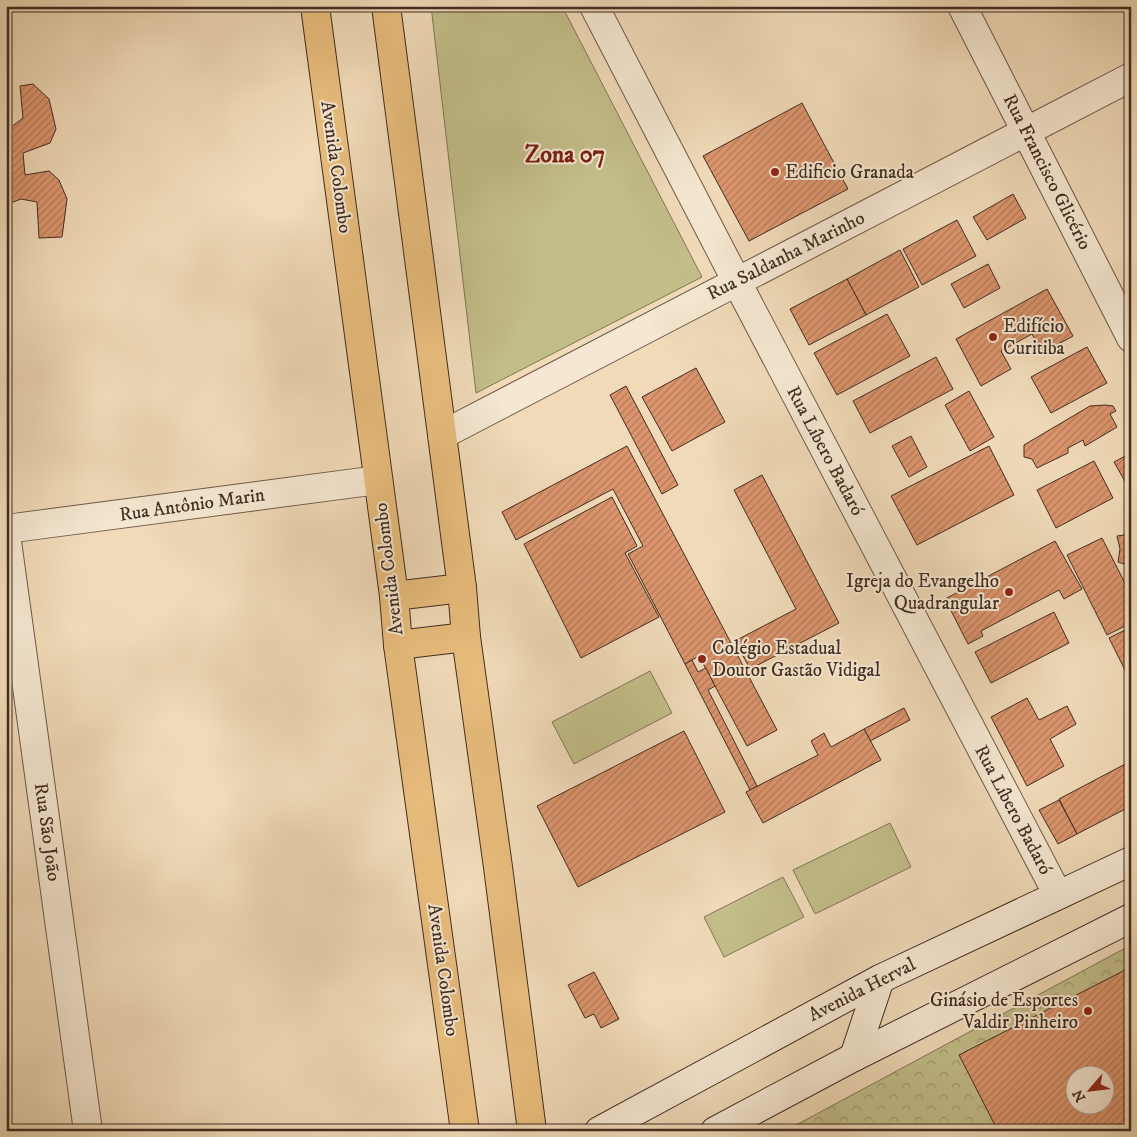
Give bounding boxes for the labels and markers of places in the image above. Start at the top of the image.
place label: Edificio Granada [785,161,914,184]
marker: Edificio Granada [769,166,781,178]
place label: Edifício Curitiba [1003,315,1065,360]
marker: Edifício Curitiba [987,331,999,343]
place label: Igreja do Evangelho Quadrangular [846,570,999,615]
marker: Igreja do Evangelho Quadrangular [1003,586,1015,598]
place label: Colégio Estadual Doutor Gastão Vidigal [712,637,881,682]
marker: Colégio Estadual Doutor Gastão Vidigal [696,653,708,665]
place label: Ginásio de Esportes Valdir Pinheiro [930,989,1078,1034]
marker: Ginásio de Esportes Valdir Pinheiro [1082,1005,1094,1017]

